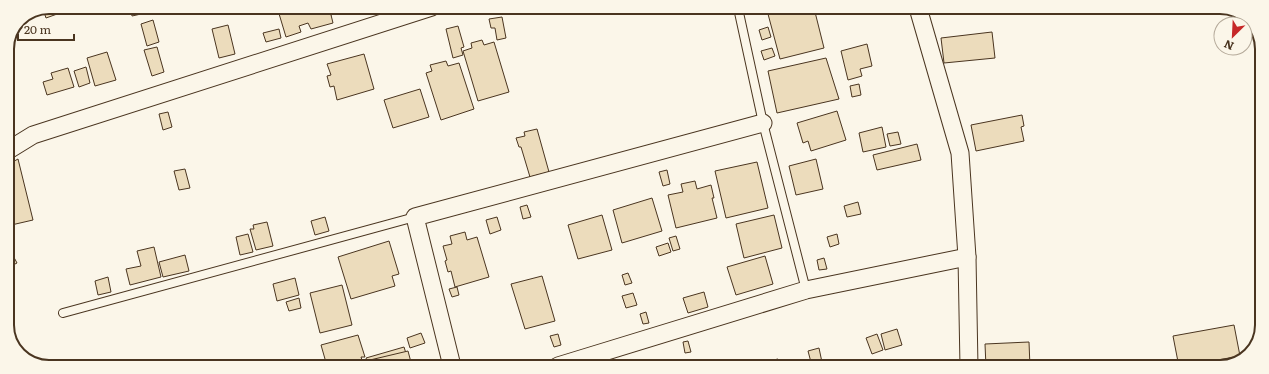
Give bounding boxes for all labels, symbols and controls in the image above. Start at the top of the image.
scale bar [18,16,74,42]
north arrow [1213,16,1253,56]
text: 20 m [24,20,51,38]
text: N [1221,37,1236,55]

